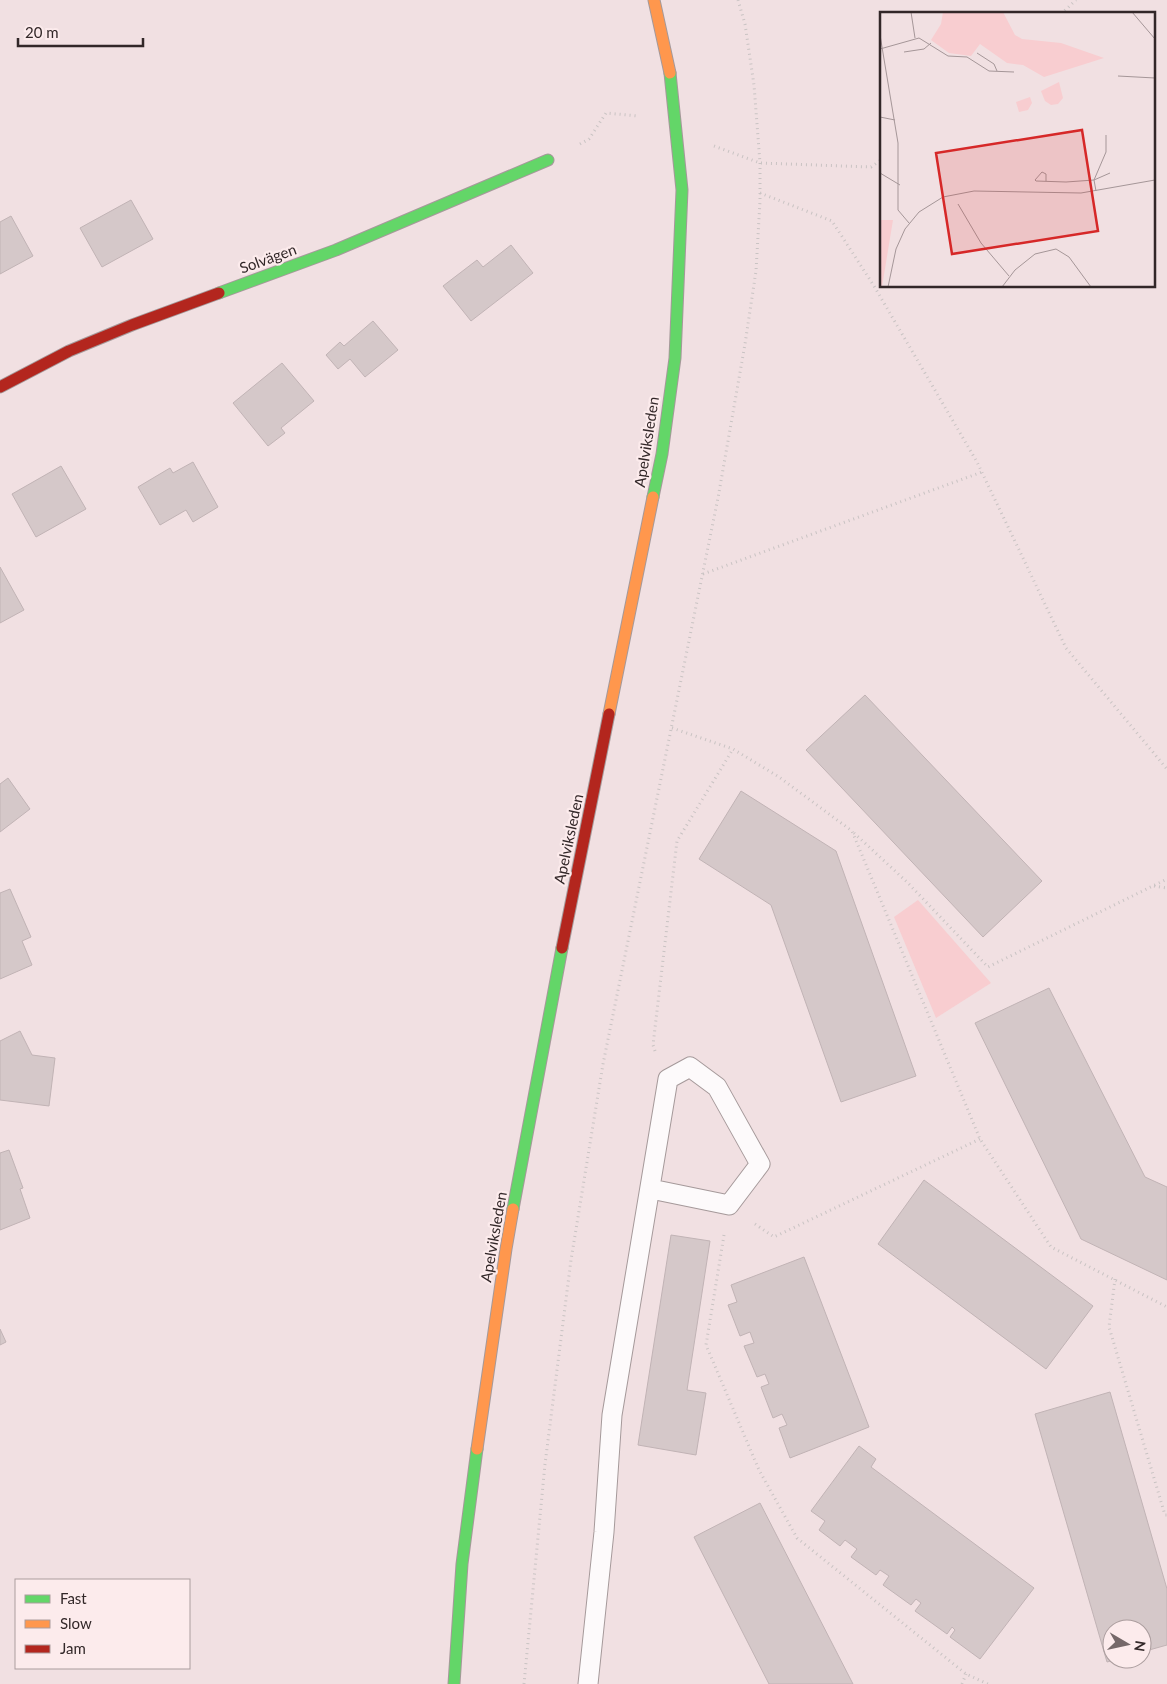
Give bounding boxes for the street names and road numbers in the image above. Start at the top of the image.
street label: Solvägen [237,239,299,277]
street label: Apelviksleden [630,395,662,488]
street label: Apelviksleden [550,792,586,885]
street label: Apelviksleden [476,1190,510,1283]

